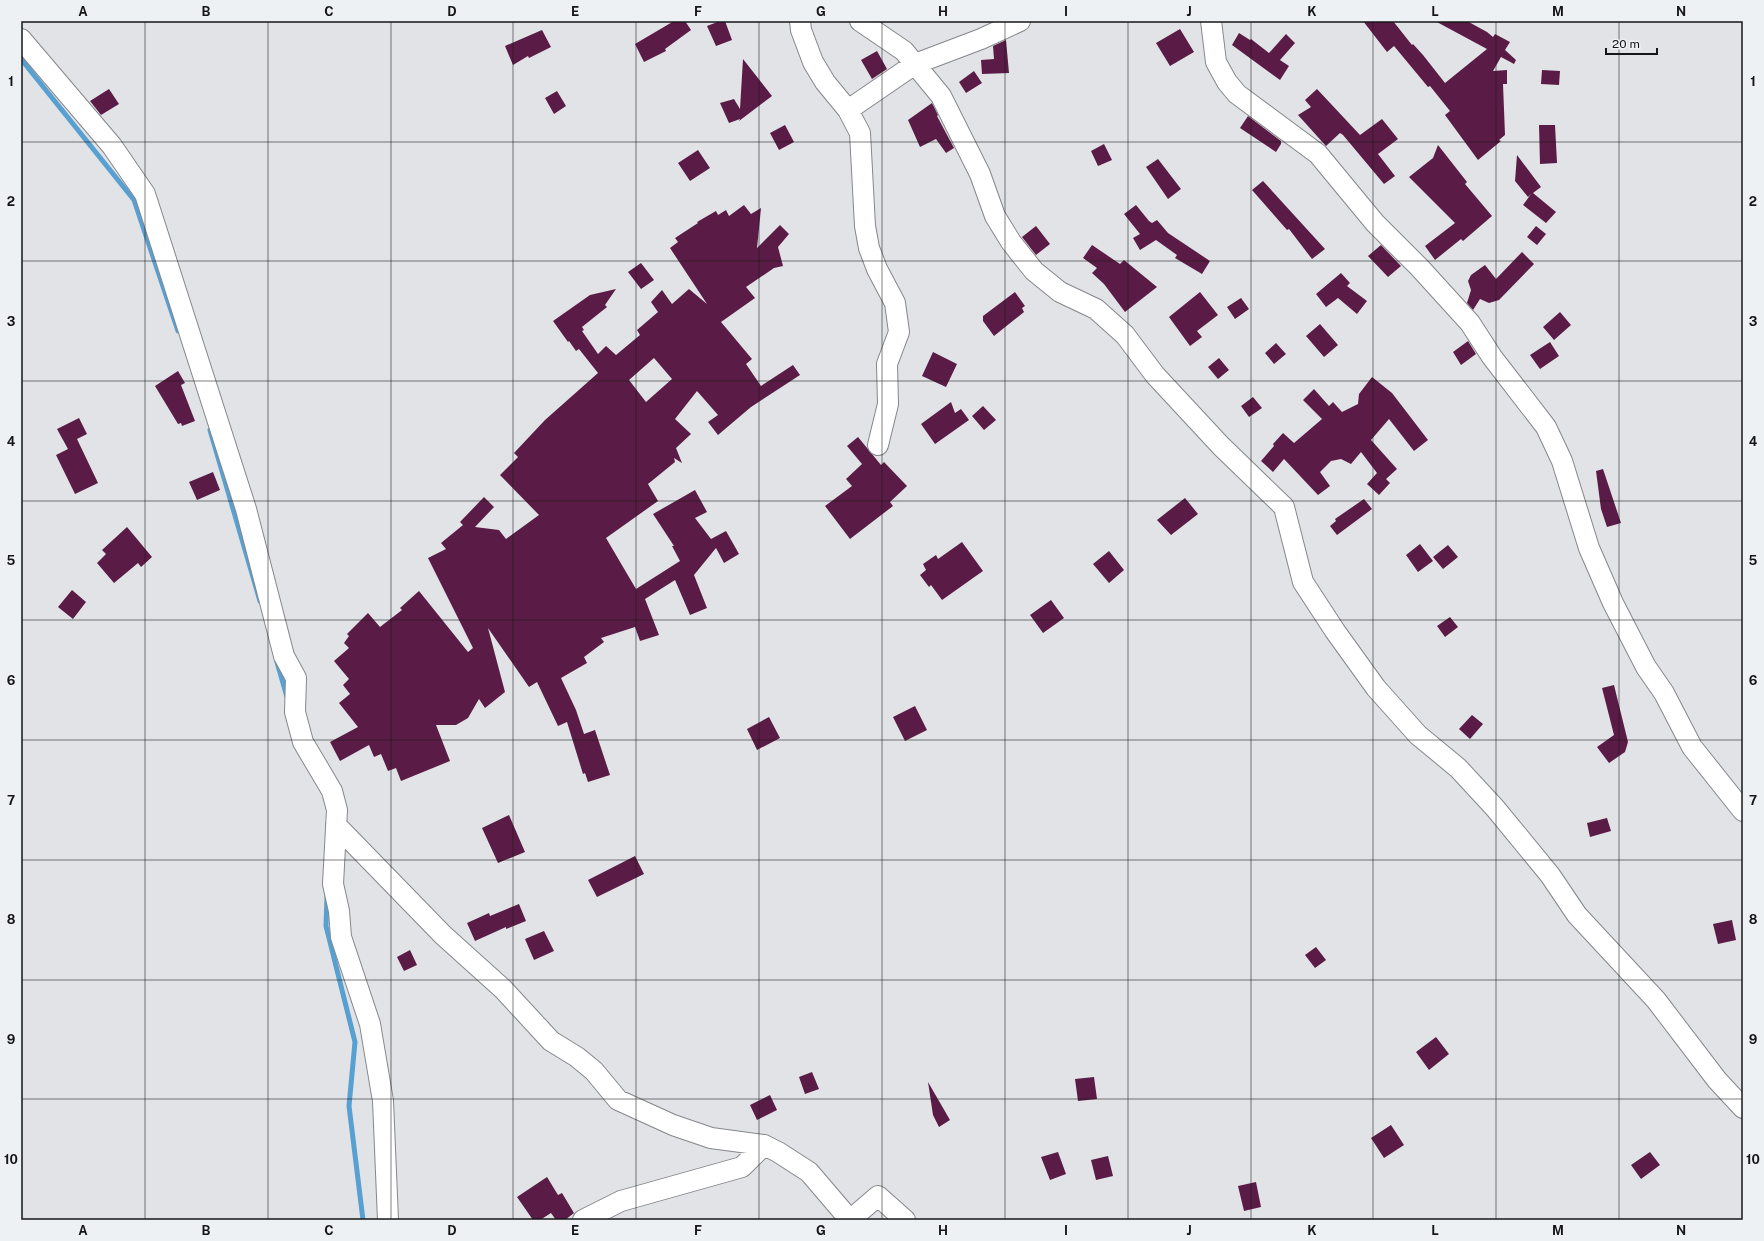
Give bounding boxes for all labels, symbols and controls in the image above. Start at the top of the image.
text: A [78,4,88,19]
text: B [202,4,211,19]
text: C [324,4,334,19]
text: D [447,4,457,19]
text: E [571,4,579,19]
text: F [694,4,702,19]
text: G [816,4,826,19]
text: H [938,4,948,19]
text: I [1064,4,1068,19]
text: J [1186,4,1192,19]
text: K [1307,4,1317,19]
text: L [1431,4,1439,19]
text: M [1552,4,1564,19]
text: N [1676,4,1686,19]
scale bar [1606,30,1657,56]
text: 20 m [1612,37,1640,51]
text: 1 [8,74,14,89]
text: 1 [1750,74,1756,89]
text: 2 [7,194,15,209]
text: 2 [1749,194,1757,209]
text: 3 [7,314,16,329]
text: 3 [1749,314,1758,329]
text: 4 [7,434,16,449]
text: 4 [1749,434,1758,449]
text: 5 [7,553,16,568]
text: 5 [1749,553,1758,568]
text: 6 [7,673,16,688]
text: 6 [1749,673,1758,688]
text: 7 [7,793,15,808]
text: 7 [1749,793,1757,808]
text: 8 [7,912,16,927]
text: 8 [1749,912,1758,927]
text: 9 [7,1032,15,1047]
text: 9 [1749,1032,1757,1047]
text: 10 [4,1152,18,1167]
text: 10 [1746,1152,1760,1167]
text: A [78,1223,88,1238]
text: B [202,1223,211,1238]
text: C [324,1223,334,1238]
text: D [447,1223,457,1238]
text: E [571,1223,579,1238]
text: F [694,1223,702,1238]
text: G [816,1223,826,1238]
text: H [938,1223,948,1238]
text: I [1064,1223,1068,1238]
text: J [1186,1223,1192,1238]
text: K [1307,1223,1317,1238]
text: L [1431,1223,1439,1238]
text: M [1552,1223,1564,1238]
text: N [1676,1223,1686,1238]

